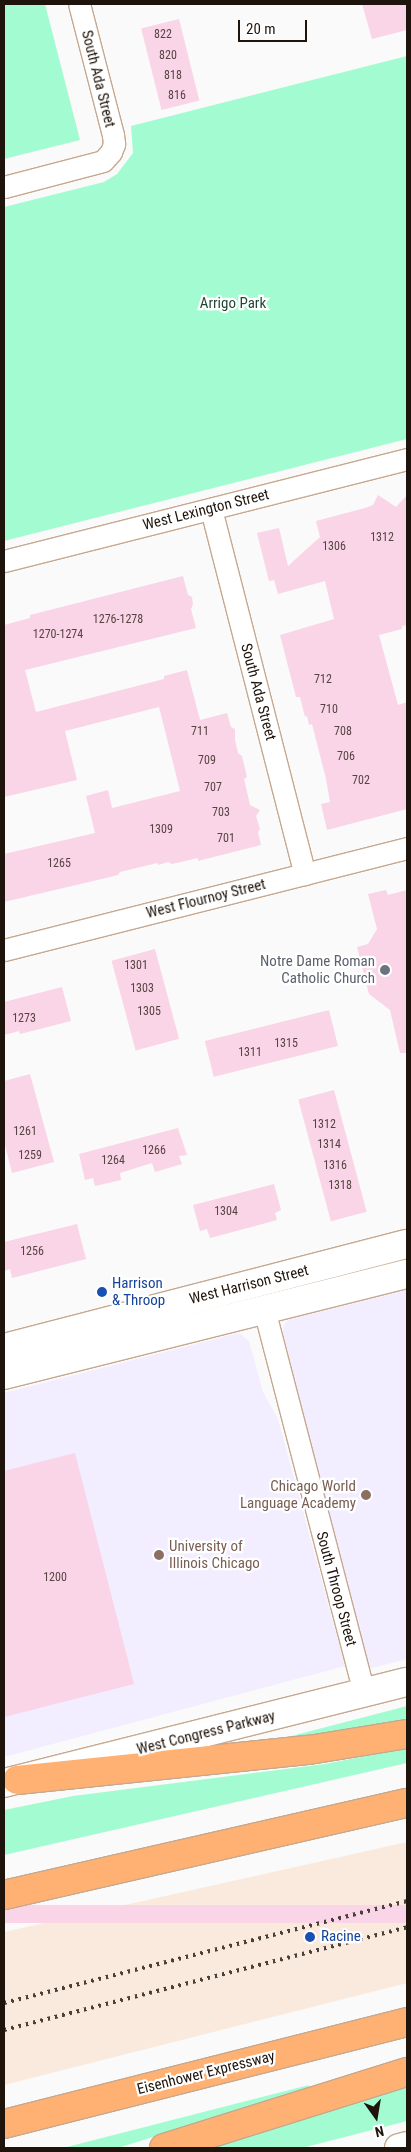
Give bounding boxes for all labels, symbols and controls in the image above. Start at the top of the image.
scale bar [241,10,310,42]
text: 20 m [246,20,276,38]
house number: 822 [154,28,172,42]
street label: South Ada Street [77,29,119,129]
house number: 820 [159,49,177,63]
house number: 818 [164,69,182,83]
house number: 816 [168,89,186,103]
park label: Arrigo Park [200,295,266,313]
street label: West Lexington Street [141,486,271,534]
house number: 1312 [370,531,394,545]
house number: 1306 [322,540,346,554]
house number: 1276-1278 [93,613,143,627]
house number: 1270-1274 [33,628,83,642]
street label: South Ada Street [236,642,280,742]
house number: 712 [314,673,332,687]
house number: 710 [320,703,338,717]
house number: 711 [191,725,209,739]
house number: 708 [334,725,352,739]
house number: 706 [337,750,355,764]
house number: 709 [198,754,216,768]
house number: 702 [352,774,370,788]
house number: 707 [204,781,222,795]
house number: 703 [212,806,230,820]
house number: 1309 [149,823,173,837]
house number: 701 [217,832,235,846]
house number: 1265 [47,857,71,871]
street label: West Flournoy Street [144,875,268,923]
place label: Notre Dame Roman Catholic Church [260,952,375,987]
house number: 1301 [124,959,148,973]
marker: Notre Dame Roman Catholic Church [379,964,391,976]
house number: 1303 [130,982,154,996]
house number: 1305 [137,1005,161,1019]
house number: 1273 [12,1012,36,1026]
house number: 1315 [274,1037,298,1051]
house number: 1311 [238,1046,262,1060]
house number: 1312 [312,1118,336,1132]
house number: 1261 [13,1125,37,1139]
house number: 1314 [317,1138,341,1152]
house number: 1266 [142,1144,166,1158]
house number: 1259 [18,1149,42,1163]
house number: 1264 [101,1154,125,1168]
house number: 1316 [323,1159,347,1173]
house number: 1318 [328,1179,352,1193]
house number: 1304 [214,1205,238,1219]
house number: 1256 [20,1245,44,1259]
street label: West Harrison Street [188,1261,310,1309]
place label: Harrison & Throop [112,1274,166,1309]
marker: Harrison & Throop [96,1286,108,1298]
place label: Chicago World Language Academy [240,1477,356,1512]
marker: Chicago World Language Academy [360,1489,372,1501]
street label: South Throop Street [312,1530,360,1648]
place label: University of Illinois Chicago [169,1537,260,1572]
marker: University of Illinois Chicago [153,1549,165,1561]
house number: 1200 [43,1571,67,1585]
street label: West Congress Parkway [135,1707,277,1759]
place label: Racine [321,1928,361,1946]
marker: Racine [303,1930,317,1944]
street label: Eisenhower Expressway [135,2047,277,2099]
north arrow [351,2092,401,2142]
text: N [373,2123,385,2140]

